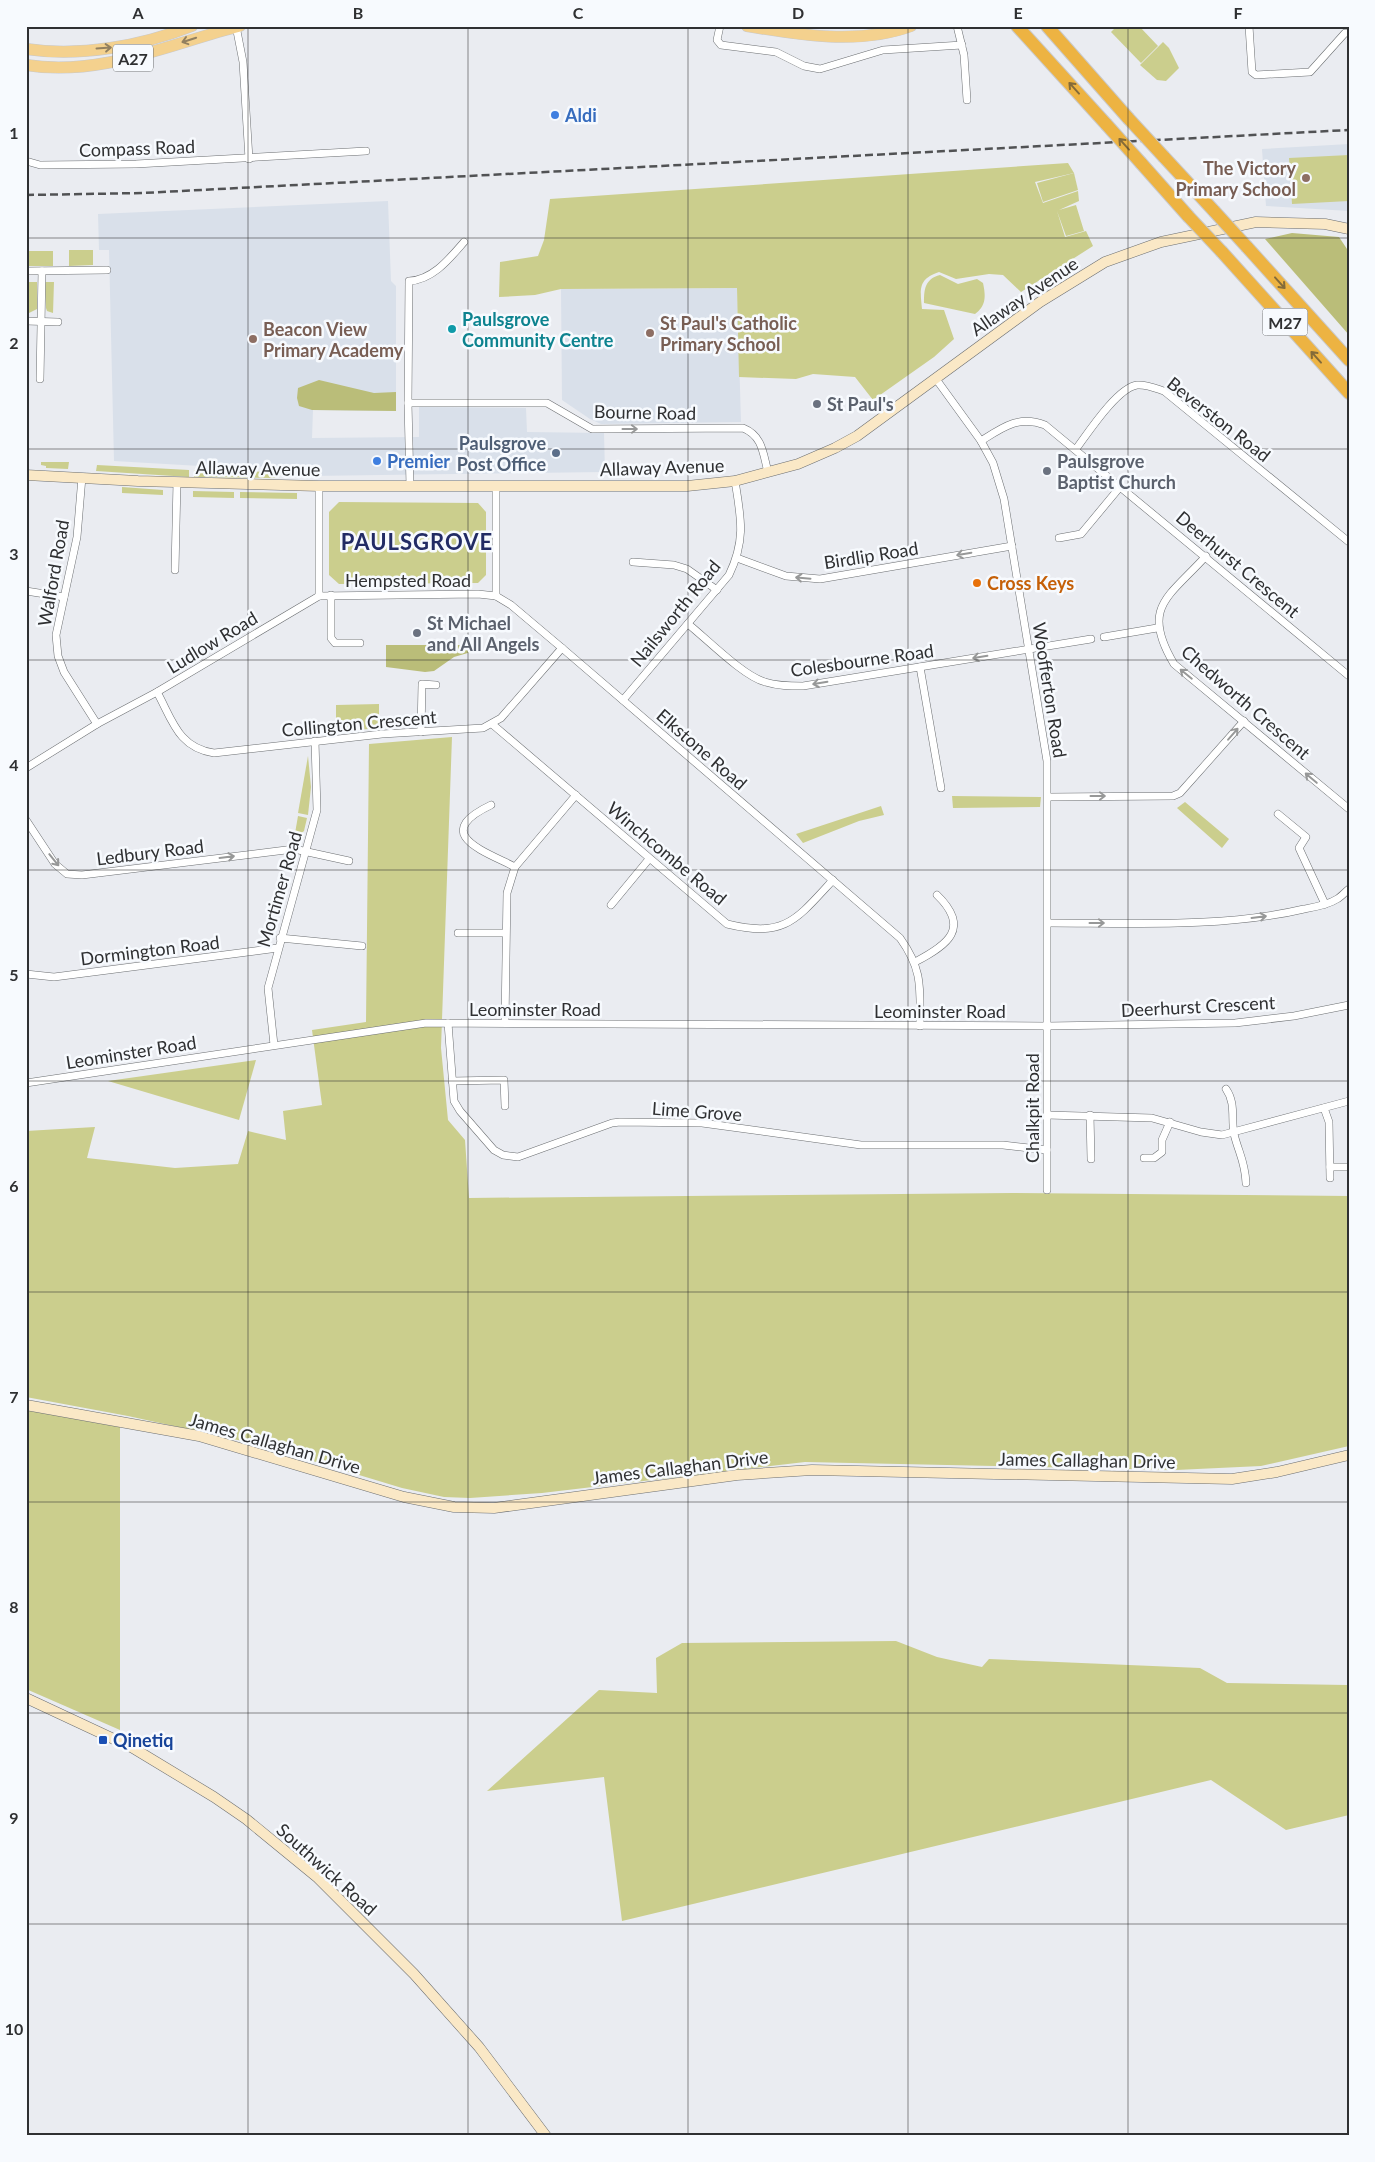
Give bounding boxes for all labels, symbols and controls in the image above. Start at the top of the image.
text: A [131,3,144,22]
text: B [353,3,363,22]
text: C [573,3,584,22]
text: D [792,3,804,22]
text: E [1013,3,1023,22]
text: F [1233,3,1243,22]
one-way arrow [181,36,197,46]
one-way arrow [95,43,111,53]
road number: A27 [113,44,153,72]
one-way arrow [1068,82,1079,95]
place label: Aldi [564,104,597,126]
marker: Aldi [549,109,561,121]
text: 1 [9,123,19,142]
street label: Compass Road [79,135,195,161]
one-way arrow [1118,137,1130,150]
place label: The Victory Primary School [1176,157,1296,200]
marker: The Victory Primary School [1300,172,1312,184]
street label: Allaway Avenue [966,252,1082,340]
one-way arrow [1274,277,1285,290]
place label: Paulsgrove Community Centre [462,308,614,351]
road number: M27 [1262,308,1308,336]
place label: St Paul's Catholic Primary School [660,312,797,355]
place label: Beacon View Primary Academy [263,318,404,361]
marker: Paulsgrove Community Centre [446,323,458,335]
marker: St Paul's Catholic Primary School [644,327,656,339]
text: 2 [9,333,19,352]
marker: Beacon View Primary Academy [247,333,259,345]
one-way arrow [1310,351,1322,364]
street label: Beverston Road [1163,372,1275,466]
place label: St Paul's [827,393,894,415]
marker: St Paul's [811,398,823,410]
street label: Bourne Road [594,400,696,424]
one-way arrow [622,424,638,434]
place label: Paulsgrove Post Office [457,432,546,475]
marker: Paulsgrove Post Office [550,447,562,459]
place label: Premier [387,450,450,472]
place label: Paulsgrove Baptist Church [1057,450,1176,493]
street label: Allaway Avenue [599,454,725,480]
marker: Premier [371,455,383,467]
street label: Allaway Avenue [195,456,321,480]
marker: Paulsgrove Baptist Church [1041,465,1053,477]
street label: Deerhurst Crescent [1172,506,1305,622]
street label: Walford Road [33,518,73,628]
district label: PAULSGROVE [341,528,493,555]
street label: Birdlip Road [822,537,920,573]
text: 3 [9,544,19,563]
one-way arrow [956,550,972,560]
street label: Nailsworth Road [625,555,725,671]
street label: Hempsted Road [345,569,471,591]
place label: Cross Keys [987,572,1074,594]
one-way arrow [795,573,811,583]
marker: Cross Keys [971,577,983,589]
street label: Ludlow Road [163,606,261,678]
place label: St Michael and All Angels [427,612,540,655]
street label: Woofferton Road [1028,621,1072,759]
marker: St Michael and All Angels [411,627,423,639]
street label: Colesbourne Road [789,639,935,681]
street label: Chedworth Crescent [1177,640,1315,764]
one-way arrow [973,653,989,663]
one-way arrow [1180,669,1193,680]
one-way arrow [812,678,828,688]
street label: Elkstone Road [652,704,752,794]
street label: Collington Crescent [281,705,438,741]
one-way arrow [1227,727,1239,740]
text: 4 [9,755,19,774]
one-way arrow [1305,772,1318,783]
one-way arrow [1089,791,1105,801]
street label: Winchcombe Road [603,797,731,909]
street label: Mortimer Road [252,829,306,949]
street label: Ledbury Road [95,834,205,870]
one-way arrow [218,852,234,862]
one-way arrow [48,854,59,867]
one-way arrow [1251,911,1267,921]
one-way arrow [1088,918,1104,928]
street label: Dormington Road [79,931,221,969]
text: 5 [9,965,19,984]
street label: Deerhurst Crescent [1120,991,1276,1021]
street label: Leominster Road [469,998,601,1020]
street label: Leominster Road [874,1000,1006,1022]
street label: Leominster Road [64,1031,198,1073]
street label: Chalkpit Road [1021,1053,1043,1163]
street label: Lime Grove [651,1097,743,1125]
text: 6 [9,1176,19,1195]
text: 7 [9,1387,19,1406]
street label: James Callaghan Drive [187,1408,363,1478]
street label: James Callaghan Drive [591,1445,769,1489]
street label: James Callaghan Drive [998,1447,1176,1473]
text: 8 [9,1597,19,1616]
place label: Qinetiq [113,1729,173,1751]
marker: Qinetiq [97,1734,109,1746]
text: 9 [9,1808,19,1827]
street label: Southwick Road [272,1818,382,1920]
text: 10 [5,2019,23,2038]

